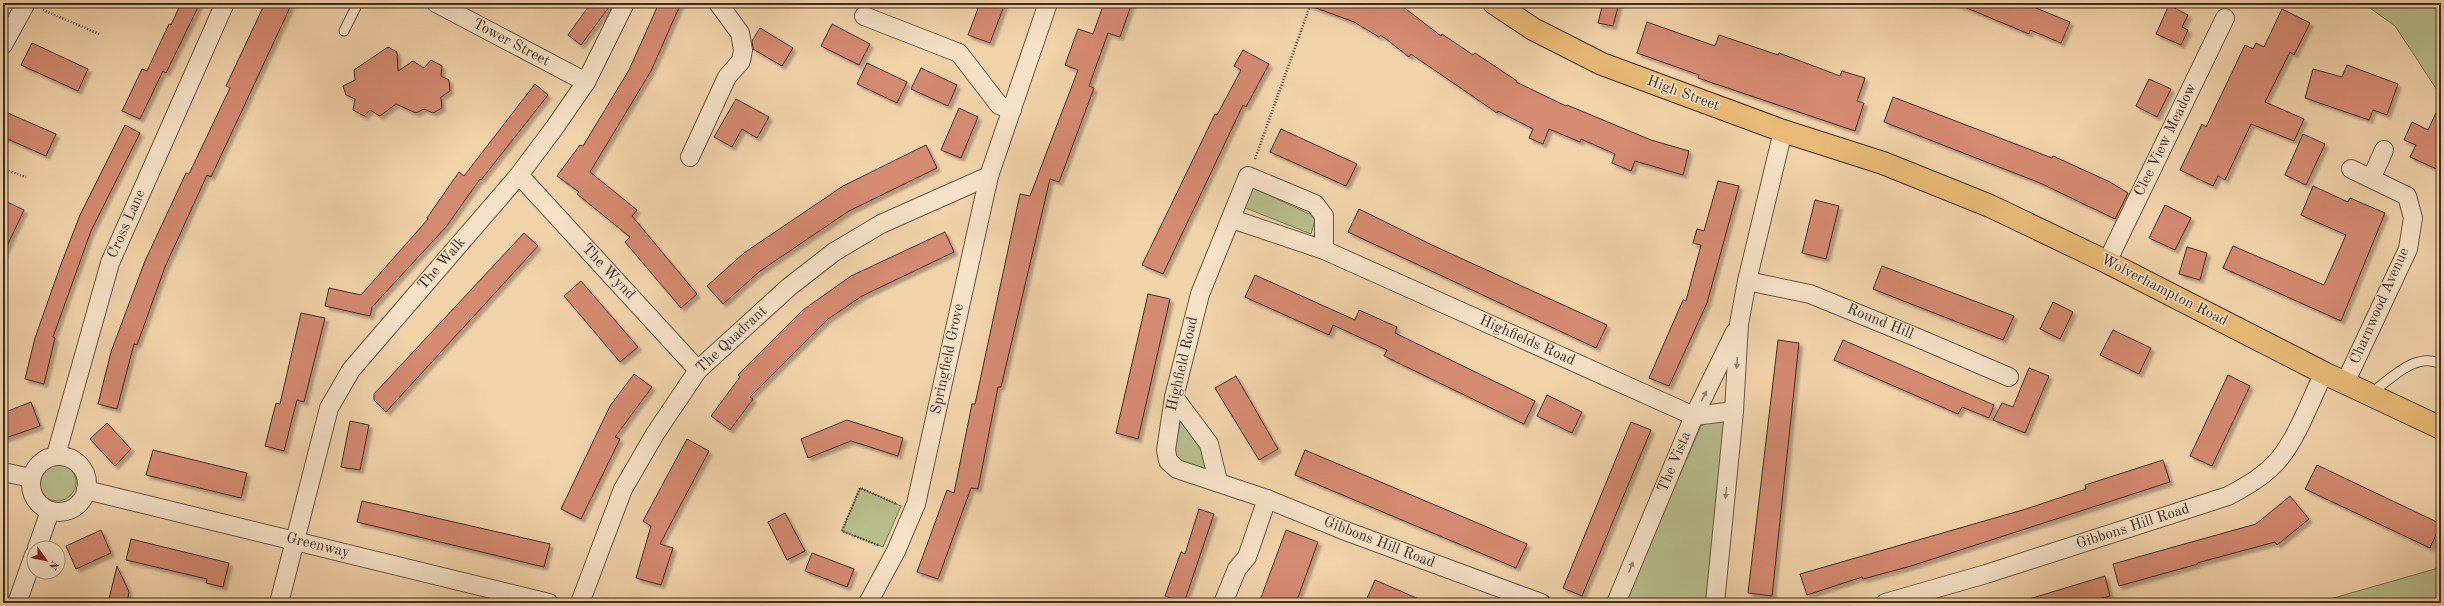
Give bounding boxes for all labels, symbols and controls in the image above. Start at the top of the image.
street label: Tower Street [470,16,552,70]
street label: High Street [1645,74,1721,114]
street label: Clee View Meadow [2132,81,2200,199]
street label: Cross Lane [105,187,149,261]
street label: The Walk [415,235,469,293]
street label: The Wynd [579,241,637,303]
street label: Charnwood Avenue [2348,246,2412,366]
street label: Wolverhampton Road [2098,253,2230,330]
street label: Springfield Grove [929,302,967,415]
street label: Round Hill [1845,302,1915,342]
street label: The Quadrant [694,304,770,376]
street label: Highfields Road [1477,313,1577,369]
street label: Highfield Road [1165,315,1201,413]
one-way arrow [1734,357,1740,370]
one-way arrow [1701,390,1707,402]
street label: The Vista [1656,429,1695,494]
one-way arrow [1723,487,1729,499]
street label: Gibbons Hill Road [2075,502,2192,552]
street label: Gibbons Hill Road [1321,515,1437,571]
street label: Greenway [285,531,351,561]
north arrow [26,540,66,580]
text: N [46,558,60,572]
one-way arrow [1628,561,1634,573]

